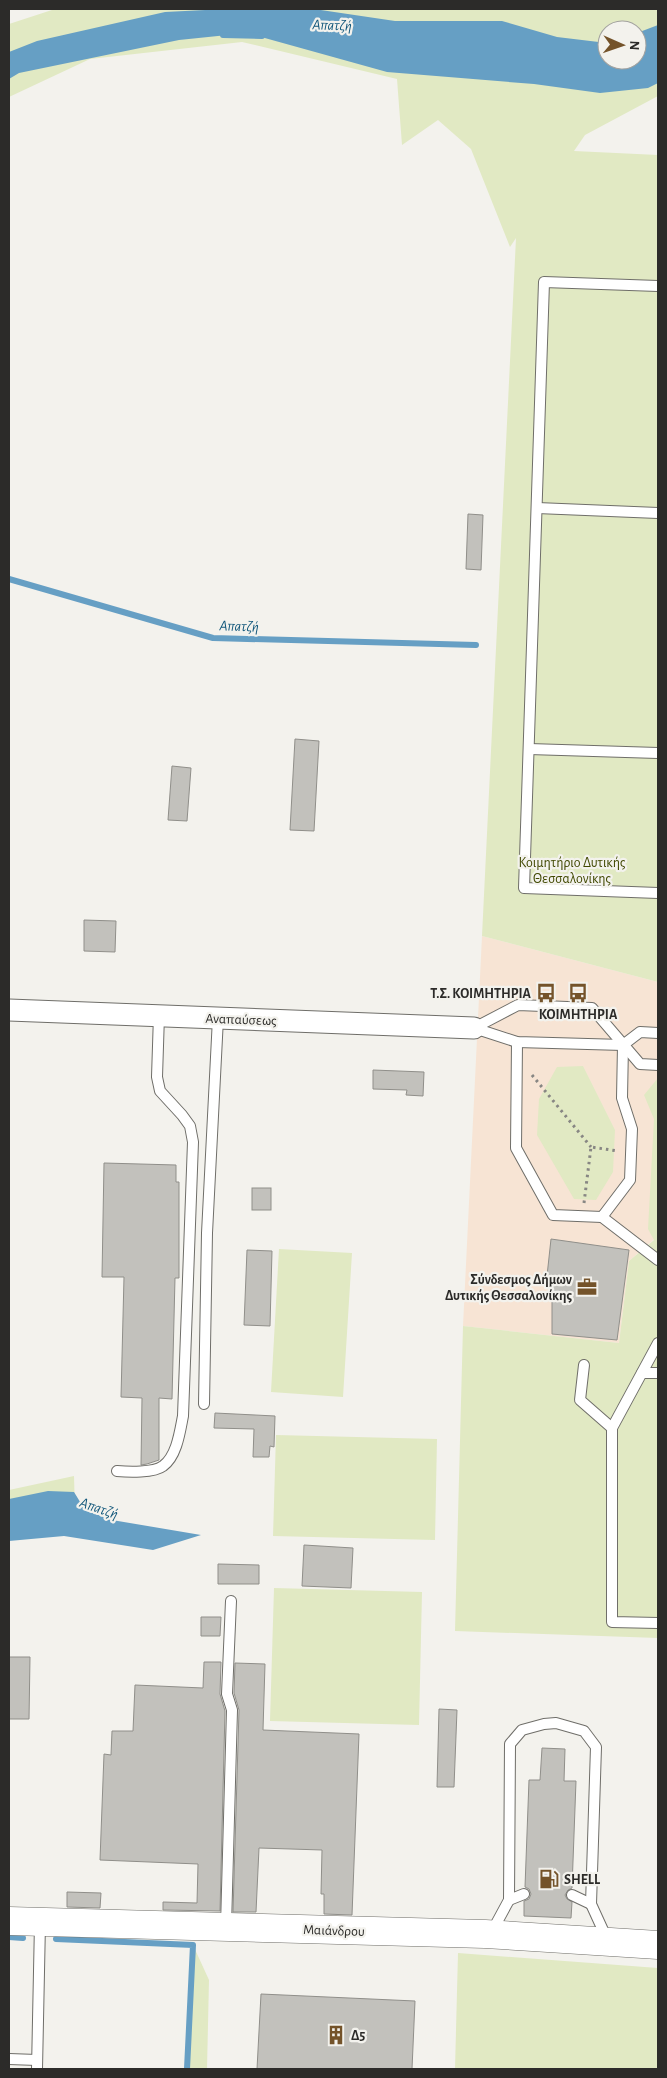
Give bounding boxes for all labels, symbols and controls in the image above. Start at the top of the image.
water label: Απατζή [311,17,352,34]
north arrow [597,20,647,70]
text: N [627,40,641,51]
water label: Απατζή [218,618,259,635]
park label: Κοιμητήριο Δυτικής Θεσσαλονίκης [519,856,626,886]
bus stop icon: Τ.Σ. ΚΟΙΜΗΤΗΡΙΑ [535,982,557,1004]
bus stop icon: ΚΟΙΜΗΤΗΡΙΑ [567,982,589,1004]
place label: Τ.Σ. ΚΟΙΜΗΤΗΡΙΑ [430,987,532,1001]
place label: ΚΟΙΜΗΤΗΡΙΑ [539,1008,618,1022]
street label: Αναπαύσεως [205,1012,277,1028]
place label: Σύνδεσμος Δήμων Δυτικής Θεσσαλονίκης [445,1272,572,1303]
office icon: Σύνδεσμος Δήμων Δυτικής Θεσσαλονίκης [576,1276,598,1298]
water label: Απατζή [77,1495,120,1522]
fuel station icon: SHELL [538,1868,560,1890]
place label: SHELL [564,1873,601,1887]
street label: Μαιάνδρου [303,1923,365,1939]
building icon: Δ5 [325,2024,347,2046]
place label: Δ5 [351,2029,365,2043]

